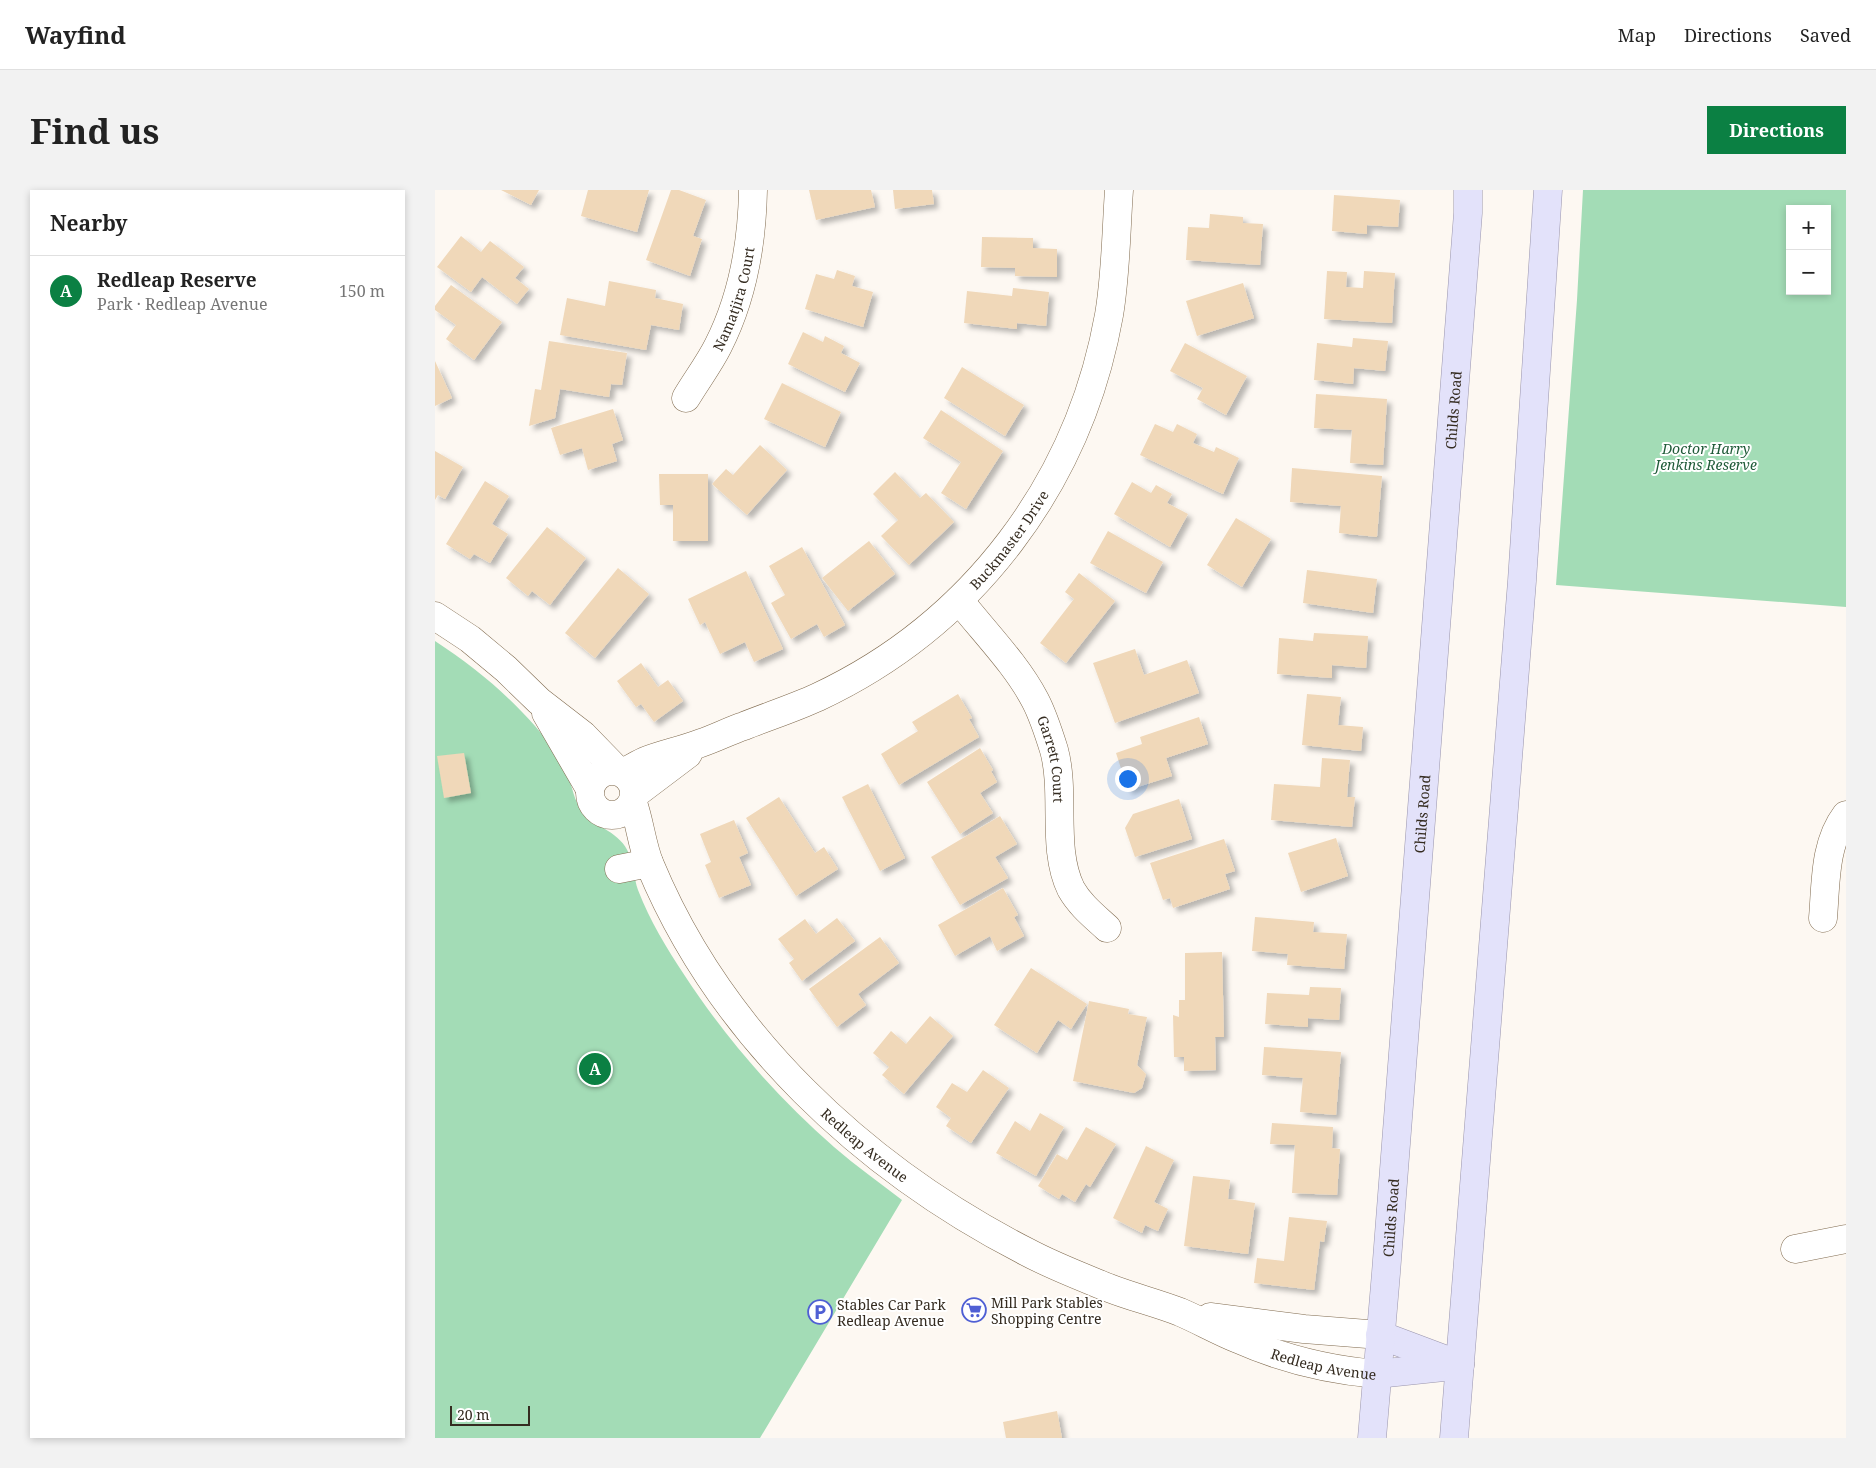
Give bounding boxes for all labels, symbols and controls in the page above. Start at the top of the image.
text: Wayfind [25,18,126,51]
text: Map [1618,23,1656,47]
text: Directions [1684,23,1772,47]
text: Saved [1800,23,1851,47]
button: Directions [1707,106,1846,154]
text: Find us [30,107,159,154]
map controls [1786,205,1831,295]
button: + [1786,205,1831,250]
text: Nearby [50,209,128,237]
street label: Namatjira Court [708,246,758,354]
button: − [1786,250,1831,295]
text: Redleap Reserve [97,267,257,293]
text: A [60,280,72,302]
text: 150 m [339,280,385,302]
text: Park · Redleap Avenue [97,293,267,315]
street label: Childs Road [1440,370,1465,450]
park label: Doctor Harry Jenkins Reserve [1652,439,1757,474]
street label: Buckmaster Drive [965,486,1052,593]
street label: Garrett Court [1033,713,1069,803]
your location [1115,766,1141,792]
street label: Childs Road [1409,774,1434,854]
pin: A [579,1050,611,1088]
street label: Redleap Avenue [817,1103,912,1186]
street label: Childs Road [1378,1177,1403,1258]
place label: Mill Park Stables Shopping Centre [991,1293,1103,1328]
place label: Stables Car Park Redleap Avenue [837,1295,946,1330]
supermarket icon: Mill Park Stables Shopping Centre [961,1297,987,1323]
parking icon: Stables Car Park Redleap Avenue [807,1299,833,1325]
street label: Redleap Avenue [1269,1343,1377,1383]
scale bar [450,1403,530,1426]
text: 20 m [457,1405,490,1424]

